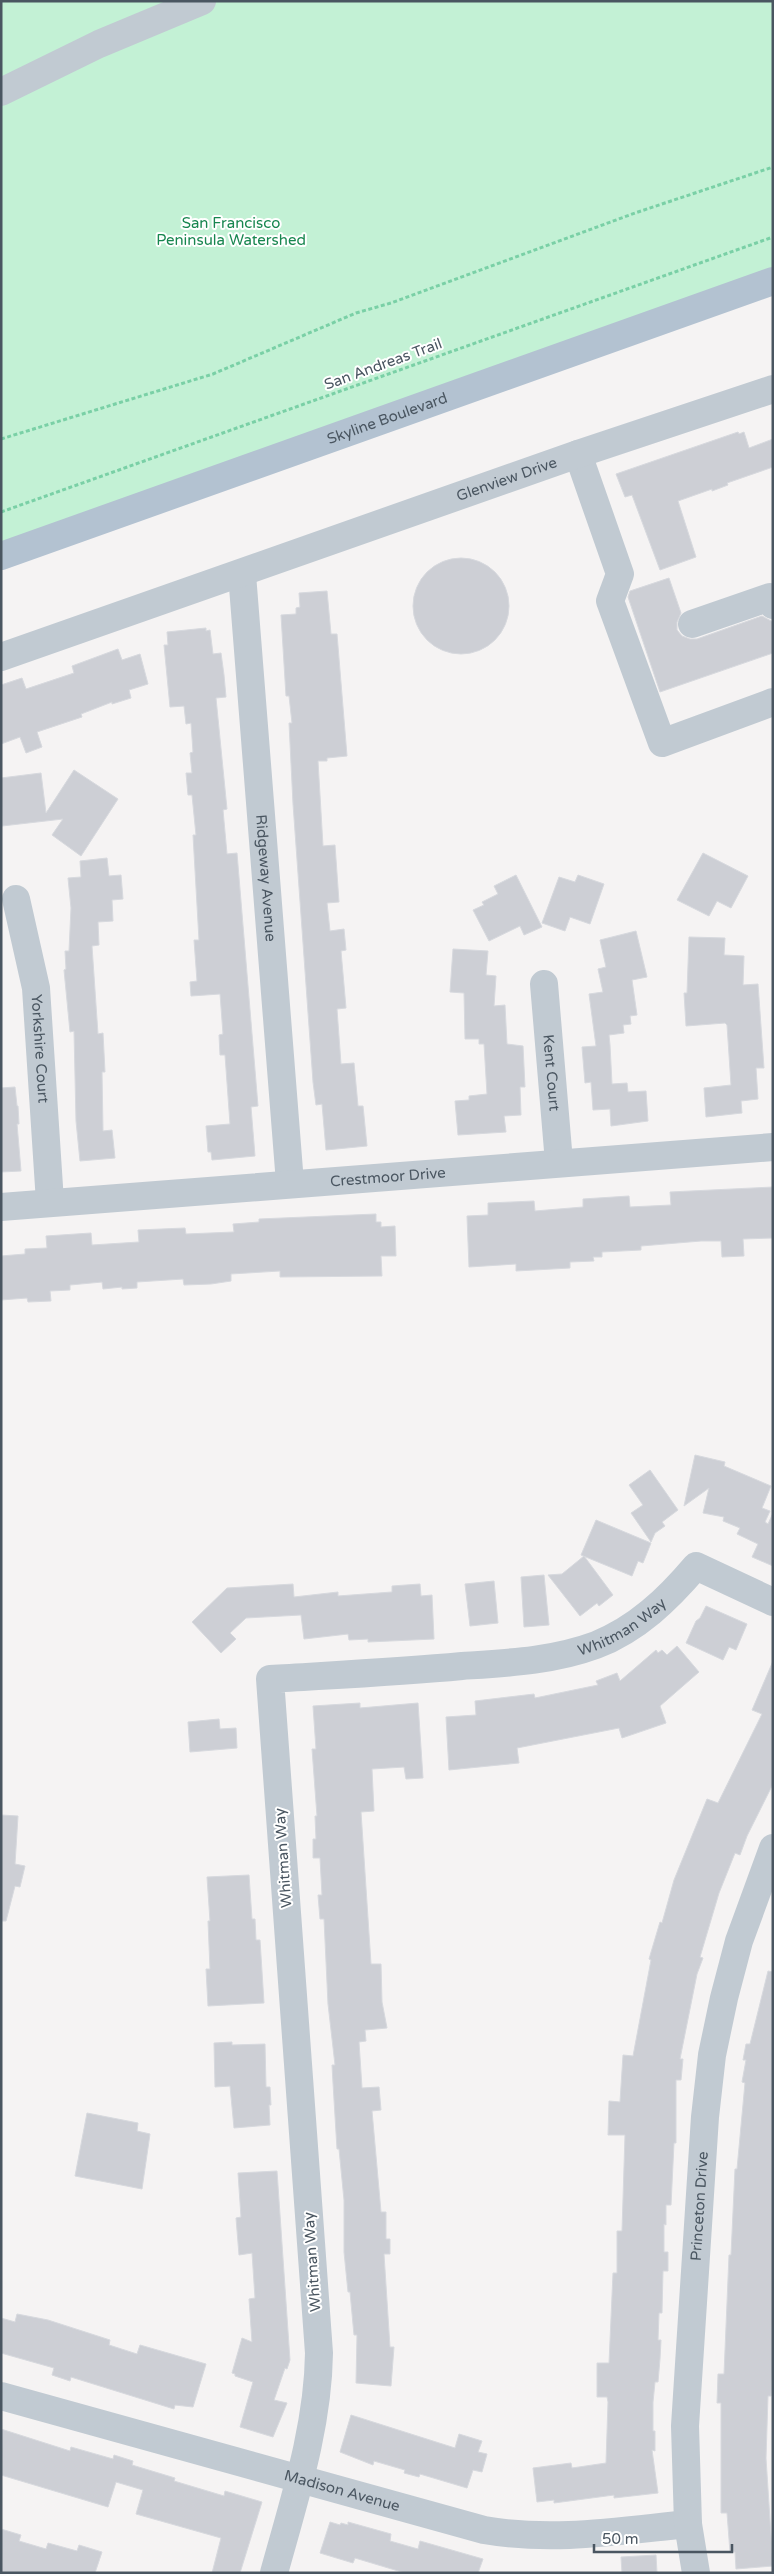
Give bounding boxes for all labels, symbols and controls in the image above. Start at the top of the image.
park label: San Francisco Peninsula Watershed [156,214,306,249]
street label: San Andreas Trail [322,334,444,394]
street label: Skyline Boulevard [325,389,450,448]
street label: Glenview Drive [454,453,559,505]
street label: Ridgeway Avenue [252,814,280,942]
street label: Yorkshire Court [27,993,53,1104]
street label: Kent Court [539,1034,564,1112]
street label: Crestmoor Drive [329,1163,446,1190]
street label: Whitman Way [576,1594,670,1659]
street label: Whitman Way [271,1808,295,1908]
street label: Princeton Drive [687,2151,712,2262]
street label: Whitman Way [300,2212,324,2312]
street label: Madison Avenue [282,2466,402,2515]
scale bar [594,2522,732,2554]
text: 50 m [602,2530,639,2548]

